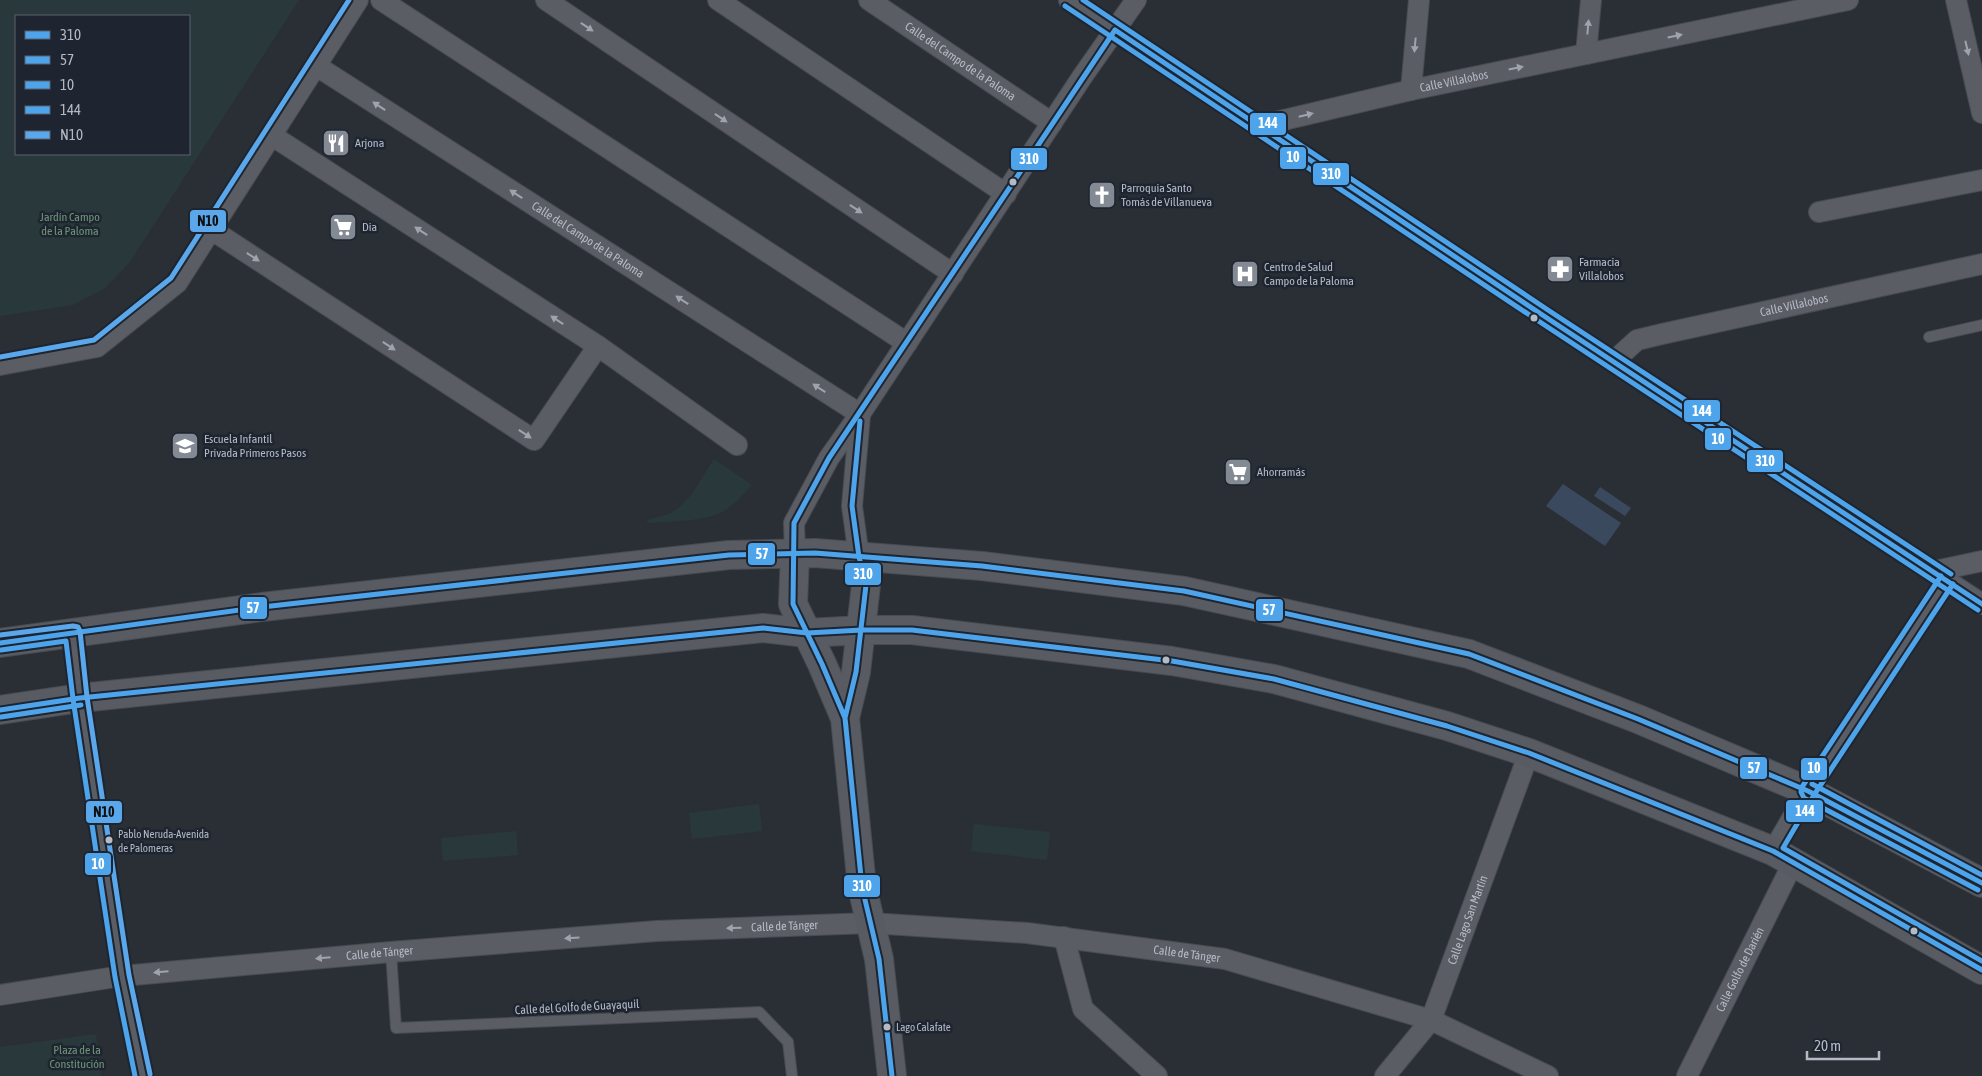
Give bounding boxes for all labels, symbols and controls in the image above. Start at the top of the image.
legend [15,15,190,155]
street label: Calle del Campo de la Paloma [902,19,1018,104]
one-way arrow [1585,19,1593,35]
one-way arrow [580,22,593,32]
text: 310 [60,26,81,43]
one-way arrow [1667,32,1682,40]
one-way arrow [1411,37,1419,53]
one-way arrow [1963,40,1971,55]
text: 57 [60,51,74,68]
one-way arrow [1508,64,1524,72]
street label: Calle Villalobos [1419,67,1489,95]
text: 10 [60,76,74,93]
text: 144 [60,101,81,118]
one-way arrow [373,101,386,111]
one-way arrow [1298,111,1313,119]
line badge: 144 [1249,112,1287,136]
one-way arrow [715,113,728,123]
text: 144 [1258,115,1278,131]
text: N10 [60,126,83,143]
restaurant icon: Arjona [321,128,351,158]
place label: Arjona [355,136,384,150]
line badge: 10 [1279,146,1307,170]
line badge: 310 [1010,147,1048,171]
text: 10 [1286,149,1300,165]
text: 310 [1019,151,1039,167]
line badge: 310 [1312,162,1350,186]
text: 310 [1321,166,1341,182]
unlabelled marker [1008,177,1018,187]
church icon: Parroquia Santo Tomás de Villanueva [1087,180,1117,210]
place label: Parroquia Santo Tomás de Villanueva [1121,181,1212,209]
one-way arrow [510,189,523,198]
street label: Calle del Campo de la Paloma [529,199,647,281]
one-way arrow [850,204,863,213]
line badge: N10 [189,209,227,233]
park label: Jardín Campo de la Paloma [40,210,100,238]
supermarket icon: Dia [328,212,358,242]
text: N10 [197,213,219,229]
place label: Dia [362,220,377,234]
one-way arrow [414,227,427,236]
one-way arrow [246,252,260,262]
pharmacy icon: Farmacia Villalobos [1545,254,1575,284]
place label: Farmacia Villalobos [1579,255,1624,283]
hospital icon: Centro de Salud Campo de la Paloma [1230,259,1260,289]
place label: Centro de Salud Campo de la Paloma [1264,260,1354,288]
street label: Calle Villalobos [1759,291,1829,319]
one-way arrow [676,296,689,305]
unlabelled marker [1529,313,1539,323]
one-way arrow [550,315,564,325]
one-way arrow [382,341,396,350]
one-way arrow [813,383,826,393]
line badge: 144 [1683,399,1721,423]
text: 144 [1692,403,1712,419]
line badge: 10 [1704,427,1732,451]
one-way arrow [518,429,532,439]
school or university icon: Escuela Infantil Privada Primeros Pasos [170,431,200,461]
text: 10 [1711,431,1725,447]
place label: Escuela Infantil Privada Primeros Pasos [204,432,306,460]
line badge: 310 [1746,449,1784,473]
text: 310 [1755,453,1775,469]
supermarket icon: Ahorramás [1223,457,1253,487]
place label: Ahorramás [1257,465,1305,479]
line badge: 57 [747,542,776,566]
text: 57 [755,546,769,562]
line badge: 310 [844,562,882,586]
text: 310 [853,566,873,582]
line badge: 57 [239,596,268,620]
line badge: 57 [1255,598,1284,622]
text: 57 [246,600,260,616]
text: 57 [1262,602,1276,618]
unlabelled marker [1161,655,1171,665]
line badge: 57 [1739,756,1768,780]
line badge: 10 [1800,757,1828,781]
text: 57 [1747,760,1761,776]
text: 10 [1807,760,1821,776]
line badge: 144 [1785,799,1824,823]
line badge: N10 [85,800,123,824]
text: 144 [1795,803,1815,819]
text: N10 [93,804,115,820]
place label: Pablo Neruda-Avenida de Palomeras [118,828,209,854]
marker: Pablo Neruda-Avenida de Palomeras [104,835,114,845]
line badge: 10 [84,852,112,876]
text: 10 [91,856,105,872]
street label: Calle Lago San Martín [1445,873,1490,967]
line badge: 310 [843,874,881,898]
text: 310 [852,878,872,894]
street label: Calle de Tánger [751,918,819,934]
one-way arrow [726,924,742,932]
street label: Calle Golfo de Darién [1713,925,1767,1014]
unlabelled marker [1909,926,1919,936]
one-way arrow [564,934,580,942]
street label: Calle de Tánger [346,943,414,963]
street label: Calle de Tánger [1153,943,1221,965]
one-way arrow [315,954,331,962]
one-way arrow [153,969,169,977]
street label: Calle del Golfo de Guayaquil [515,997,640,1017]
place label: Lago Calafate [896,1021,951,1033]
marker: Lago Calafate [882,1022,892,1032]
scale bar [1807,1028,1880,1060]
text: 20 m [1814,1037,1841,1054]
park label: Plaza de la Constitución [49,1043,105,1071]

